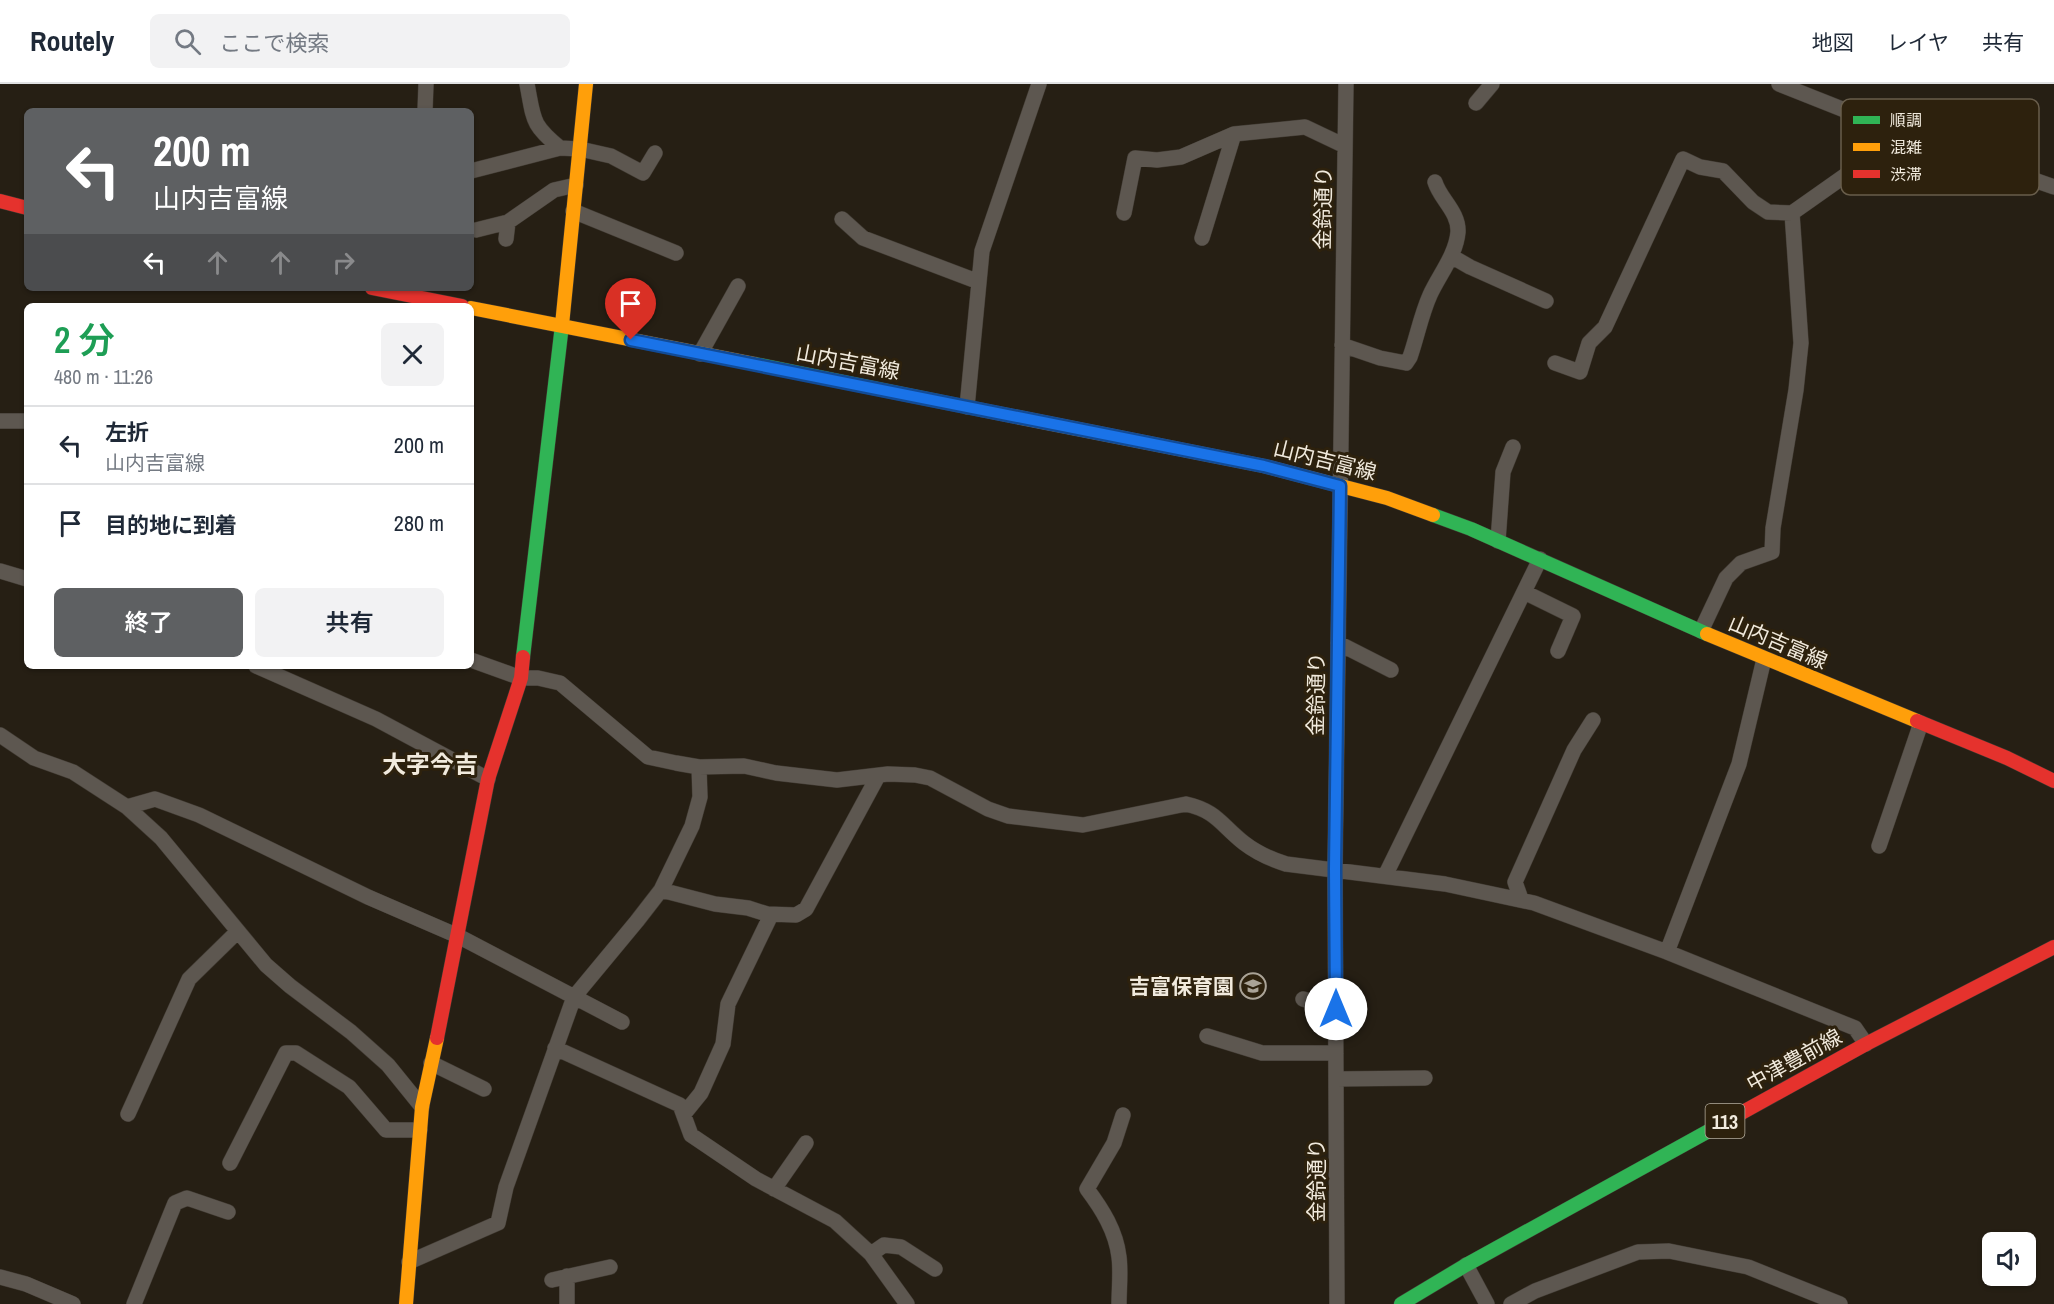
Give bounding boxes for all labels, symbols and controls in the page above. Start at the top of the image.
search box [150,14,570,68]
text: Routely [30,22,114,60]
icon: search [171,25,204,58]
text: ここで検索 [219,28,329,58]
text: 地図 [1812,28,1854,57]
text: レイヤ [1887,28,1949,57]
text: 共有 [1982,28,2024,57]
legend [1841,99,2039,195]
text: 順調 [1890,109,1922,131]
text: 200 m [153,123,251,179]
icon: left [54,132,132,210]
text: 混雑 [1890,136,1922,158]
text: 渋滞 [1890,163,1922,185]
street label: 金鈴通り [1308,166,1338,250]
text: 山内吉富線 [153,180,288,216]
icon: left [138,246,171,279]
icon: ahead [201,246,234,279]
icon: ahead [264,246,297,279]
icon: right [327,246,360,279]
pin [605,278,656,340]
icon: arrive [614,287,647,320]
text: 2 分 [54,316,115,364]
button: close [381,323,444,386]
street label: 山内吉富線 [794,338,902,386]
text: 480 m · 11:26 [54,363,153,390]
text: 左折 [105,417,149,447]
icon: left [54,429,87,462]
text: 200 m [394,430,444,460]
street label: 山内吉富線 [1271,433,1379,487]
text: 山内吉富線 [105,449,205,476]
icon: arrive [54,507,87,540]
text: 280 m [394,508,444,538]
text: 目的地に到着 [105,510,237,540]
button: 終了 [54,588,243,657]
button: 共有 [255,588,444,657]
street label: 山内吉富線 [1724,608,1832,676]
street label: 金鈴通り [1301,652,1331,736]
district label: 大字今吉 [382,748,478,780]
school or university icon: 吉富保育園 [1238,971,1268,1001]
place label: 吉富保育園 [1129,972,1234,1001]
position arrow [1304,977,1368,1041]
street label: 中津豊前線 [1741,1022,1847,1098]
road number: 113 [1706,1104,1744,1138]
street label: 金鈴通り [1302,1138,1331,1222]
map controls [1982,1232,2036,1286]
button: sound [1982,1232,2036,1286]

